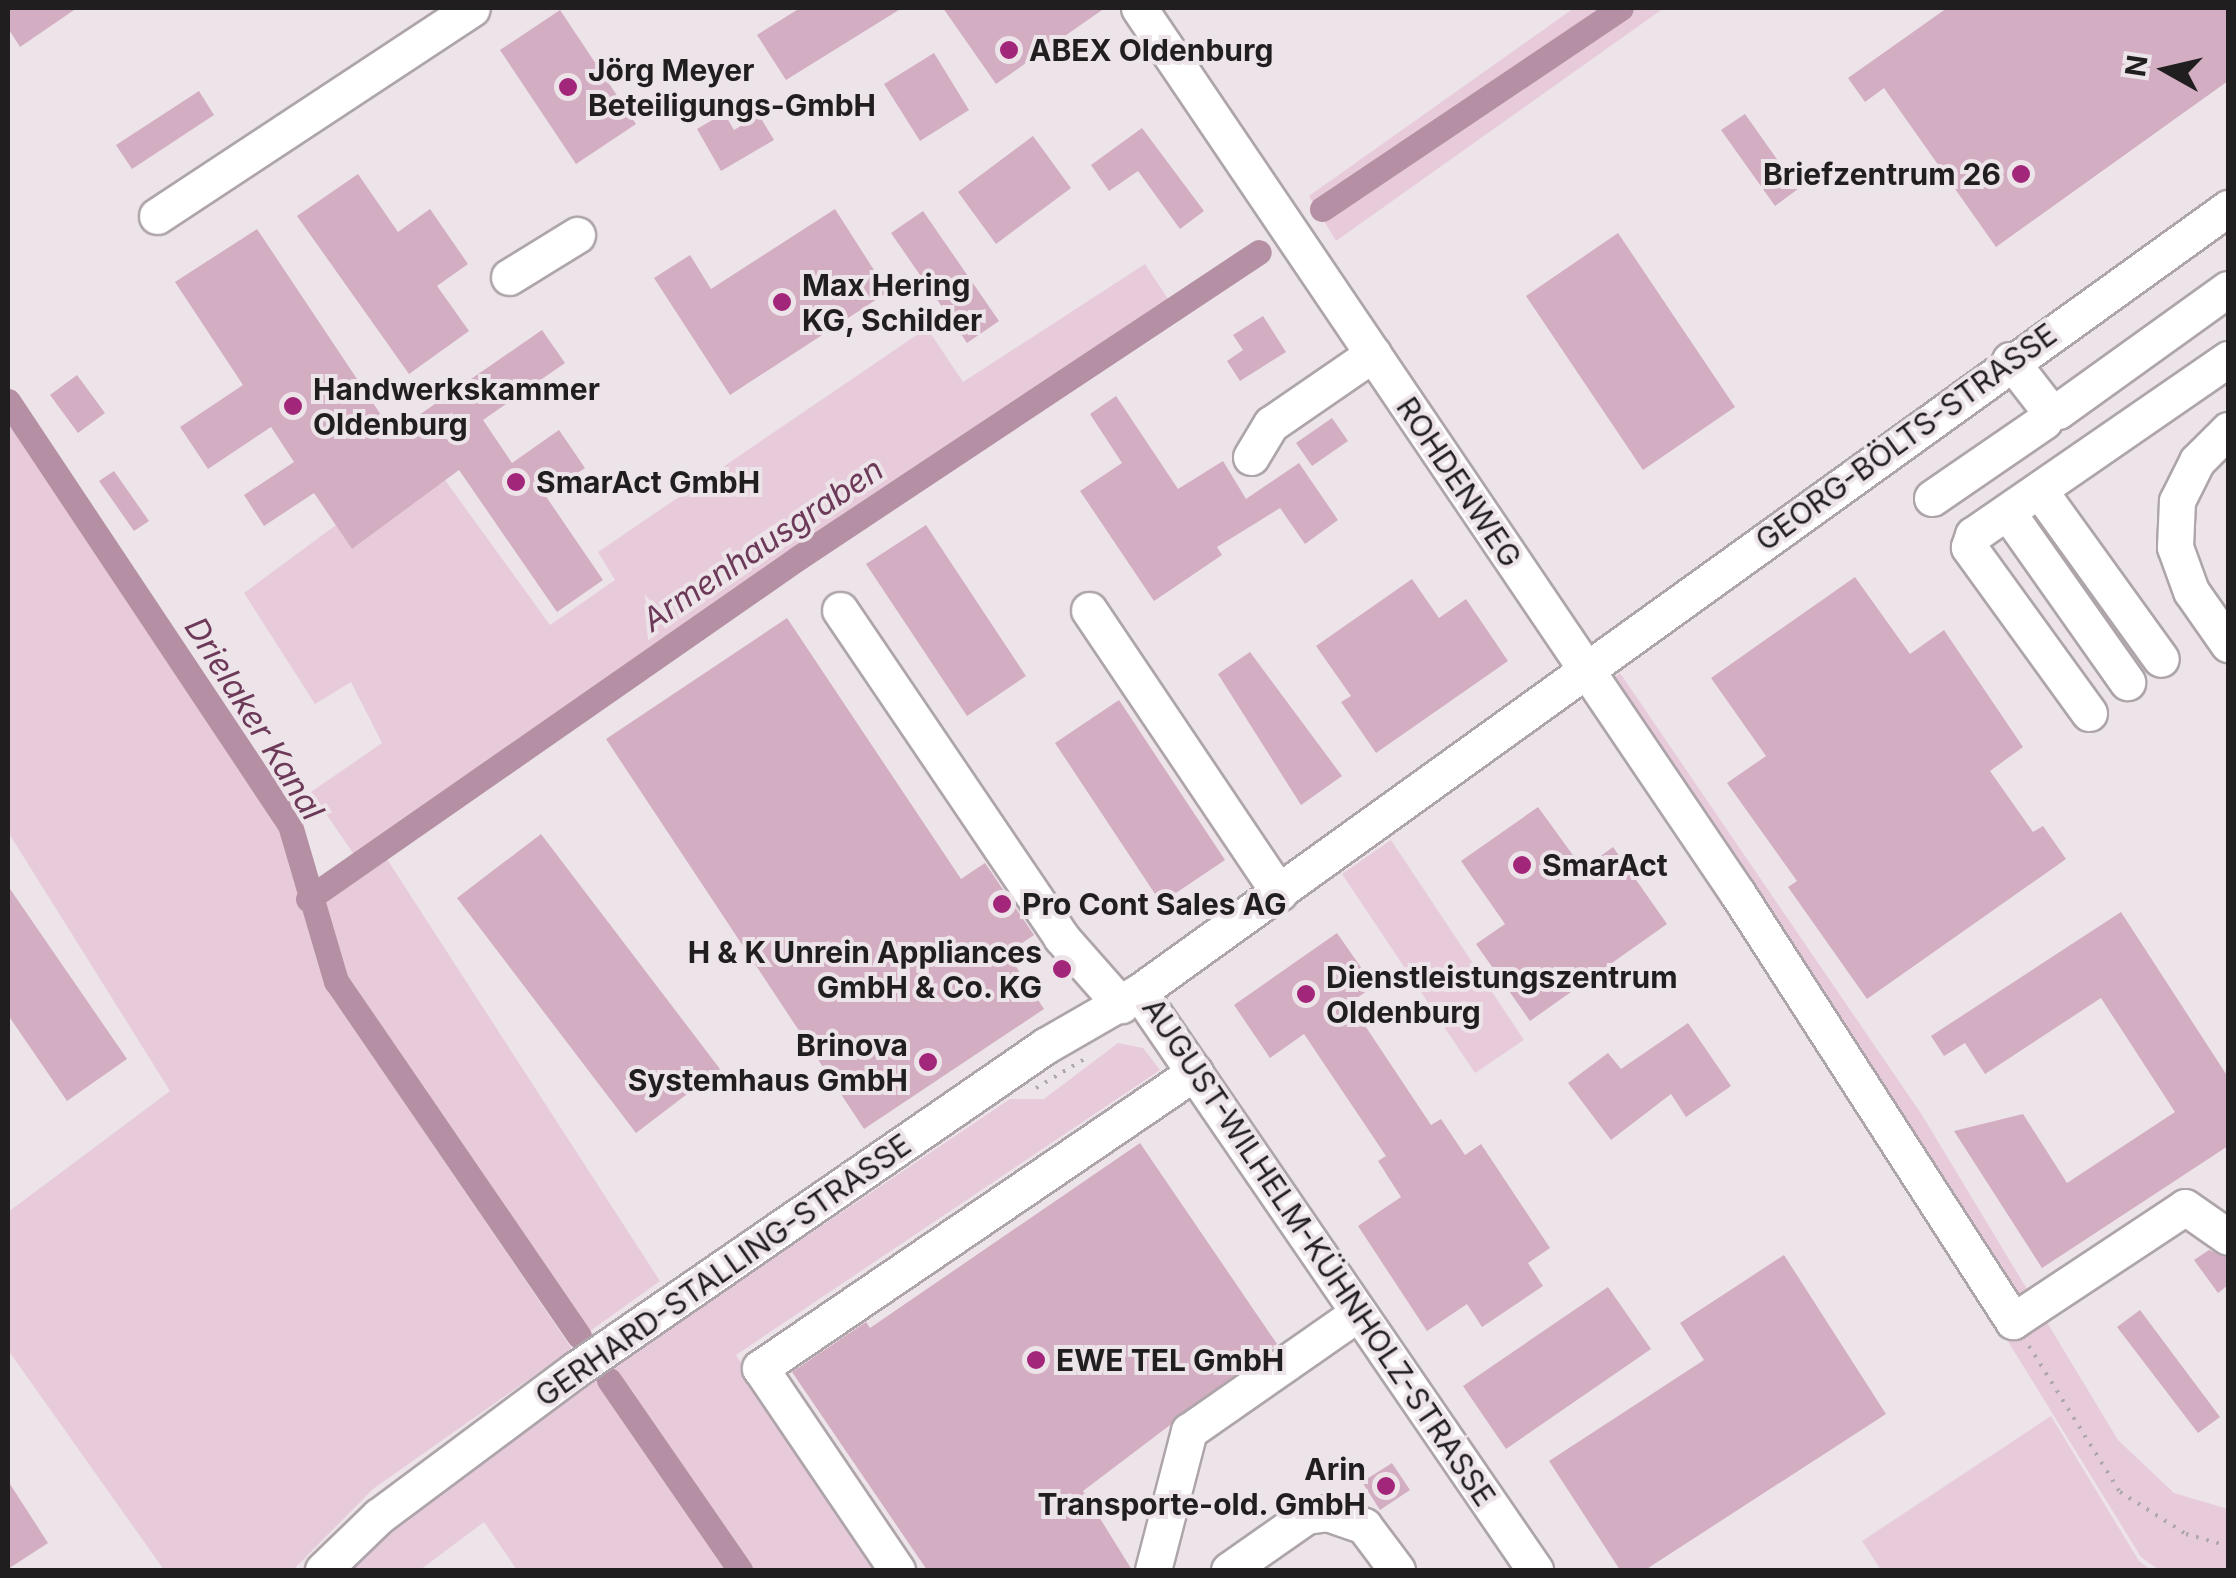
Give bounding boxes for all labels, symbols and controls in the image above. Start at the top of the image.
north arrow [2116,20,2216,120]
place label: ABEX Oldenburg [1029,32,1273,68]
marker: ABEX Oldenburg [998,39,1020,61]
place label: Jörg Meyer Beteiligungs-GmbH [588,52,876,122]
text: N [2118,53,2155,79]
marker: Jörg Meyer Beteiligungs-GmbH [557,76,579,98]
place label: Briefzentrum 26 [1763,156,2001,192]
marker: Briefzentrum 26 [2010,163,2032,185]
place label: Max Hering KG, Schilder [802,267,983,338]
marker: Max Hering KG, Schilder [771,291,793,313]
street label: GEORG-BÖLTS-STRASSE [1749,316,2063,558]
place label: Handwerkskammer Oldenburg [313,371,600,442]
street label: ROHDENWEG [1389,390,1529,574]
marker: Handwerkskammer Oldenburg [282,395,304,417]
water label: Armenhausgraben [635,450,891,640]
place label: SmarAct GmbH [536,464,760,500]
marker: SmarAct GmbH [505,471,527,493]
water label: Drielaker Kanal [176,611,332,827]
place label: SmarAct [1542,847,1668,883]
marker: SmarAct [1511,854,1533,876]
place label: Pro Cont Sales AG [1022,886,1286,922]
marker: Pro Cont Sales AG [991,893,1013,915]
place label: H & K Unrein Appliances GmbH & Co. KG [688,934,1042,1004]
marker: H & K Unrein Appliances GmbH & Co. KG [1051,958,1073,980]
place label: Dienstleistungszentrum Oldenburg [1326,959,1678,1030]
marker: Dienstleistungszentrum Oldenburg [1295,983,1317,1005]
street label: AUGUST-WILHELM-KÜHNHOLZ-STRASSE [1135,991,1503,1513]
place label: Brinova Systemhaus GmbH [628,1027,908,1098]
marker: Brinova Systemhaus GmbH [917,1051,939,1073]
street label: GERHARD-STALLING-STRASSE [528,1126,918,1414]
place label: EWE TEL GmbH [1056,1342,1284,1378]
marker: EWE TEL GmbH [1025,1349,1047,1371]
place label: Arin Transporte-old. GmbH [1036,1451,1366,1522]
marker: Arin Transporte-old. GmbH [1375,1475,1397,1497]

